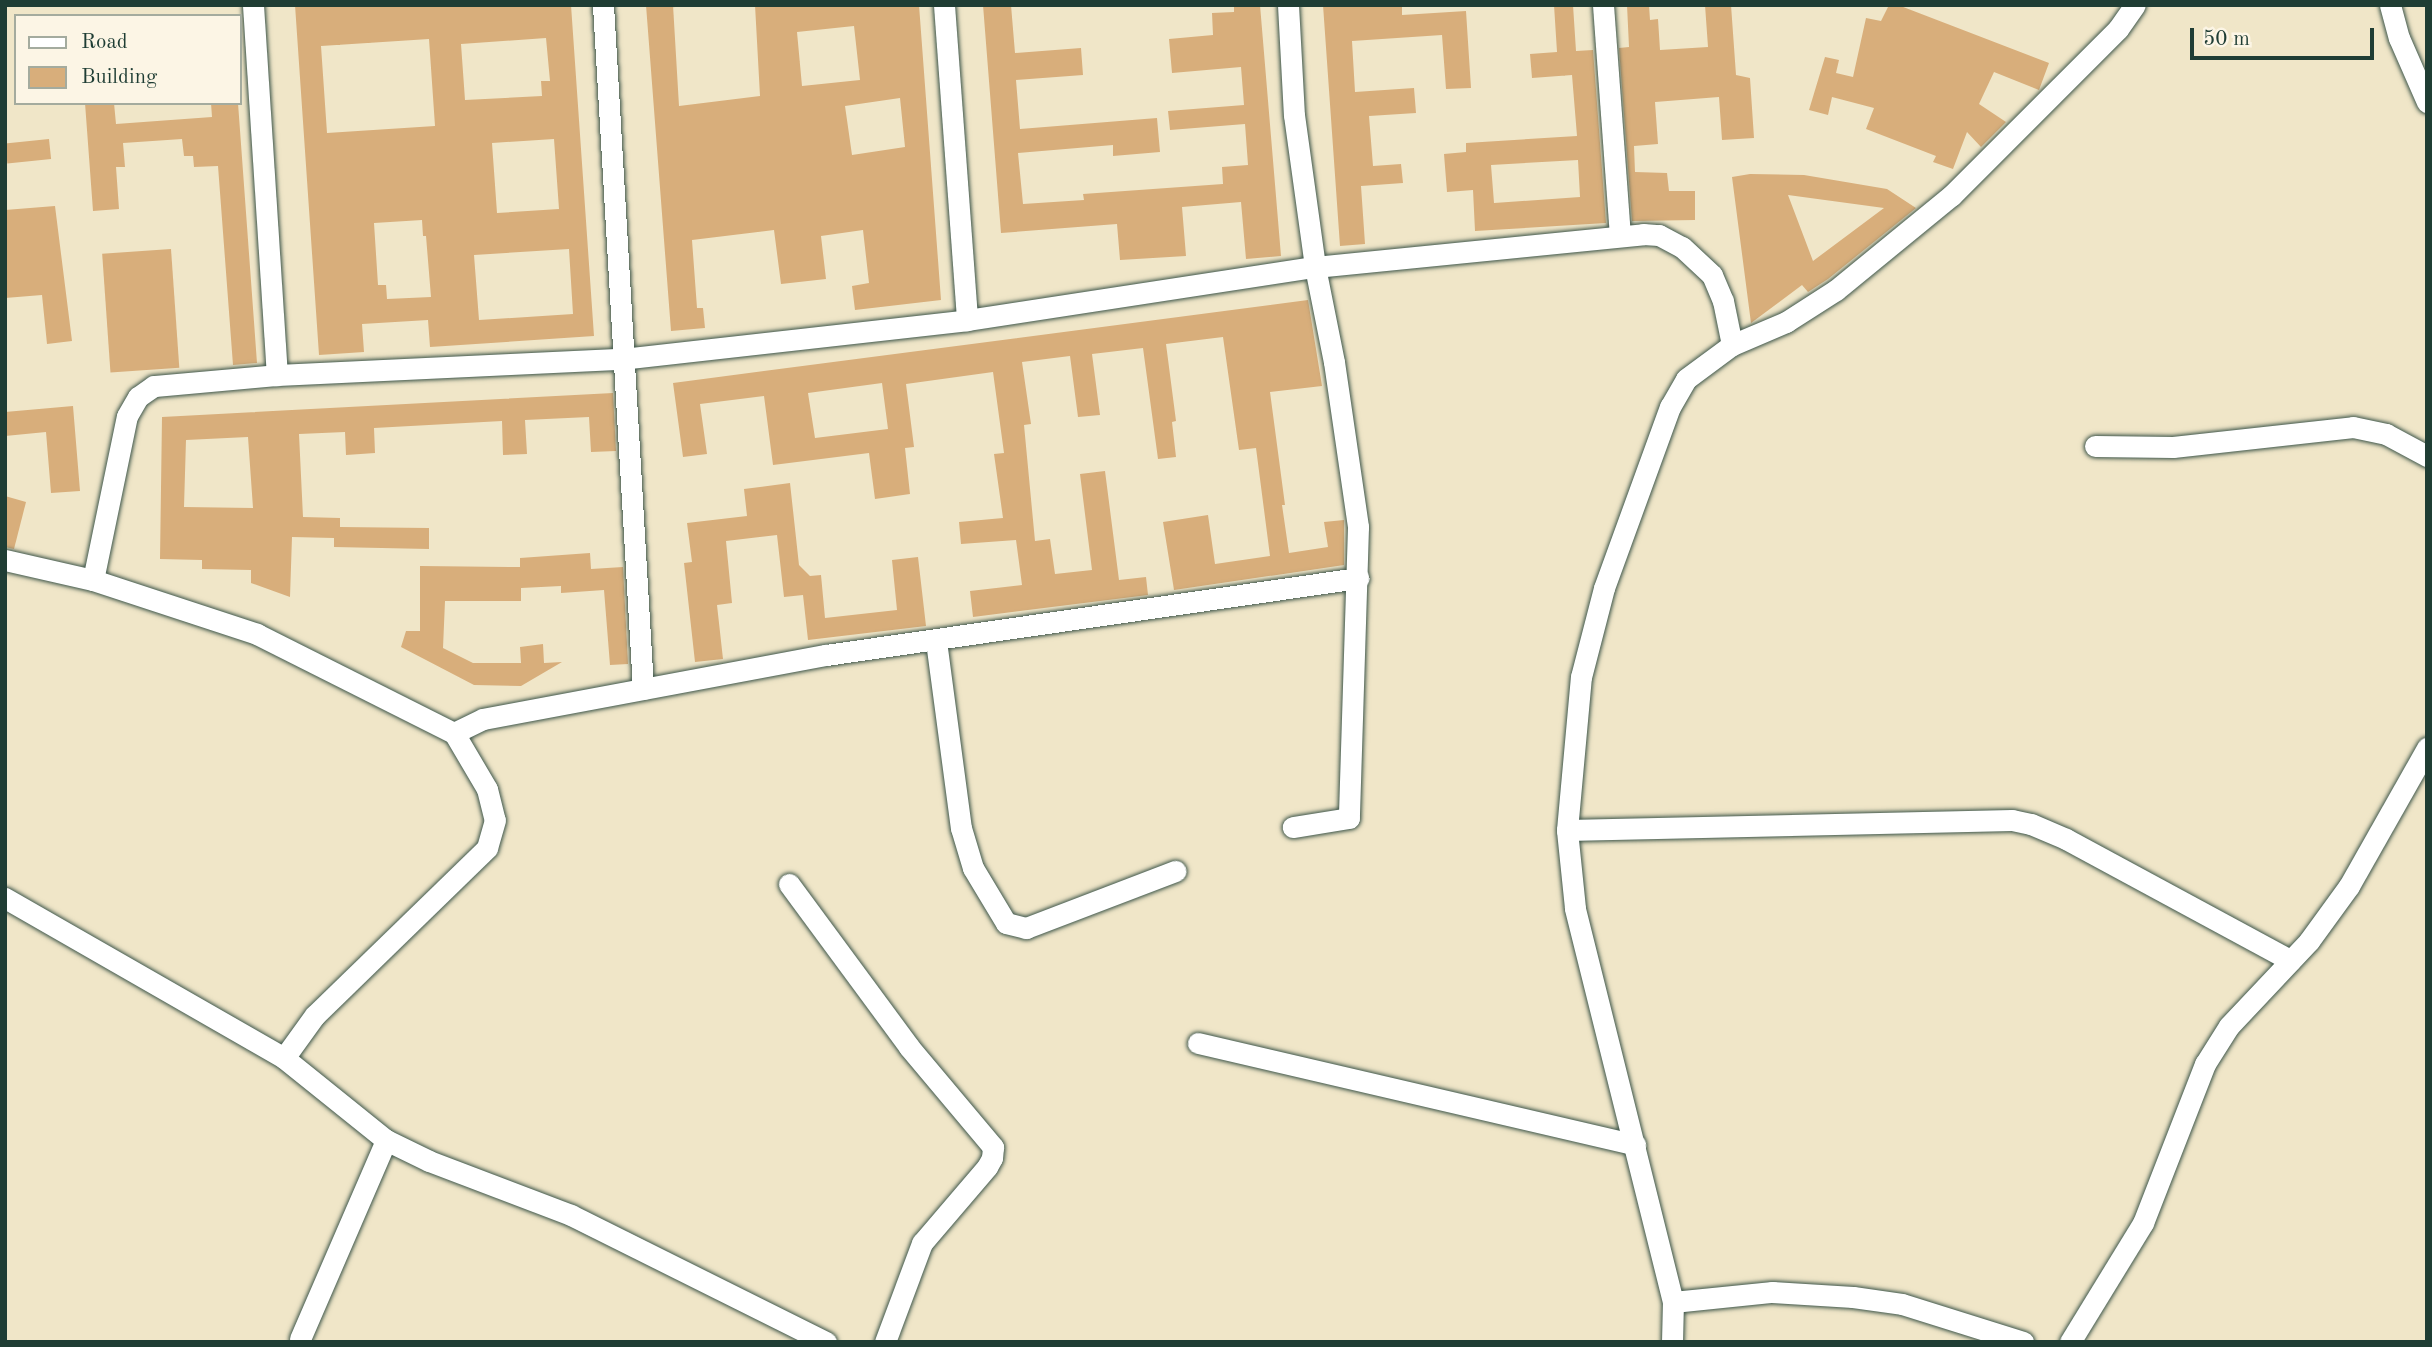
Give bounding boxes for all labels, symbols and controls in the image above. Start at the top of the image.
legend [14,14,242,105]
scale bar [2194,14,2378,58]
text: 50 m [2203,29,2250,50]
text: Road [81,32,128,53]
text: Building [81,67,157,88]

